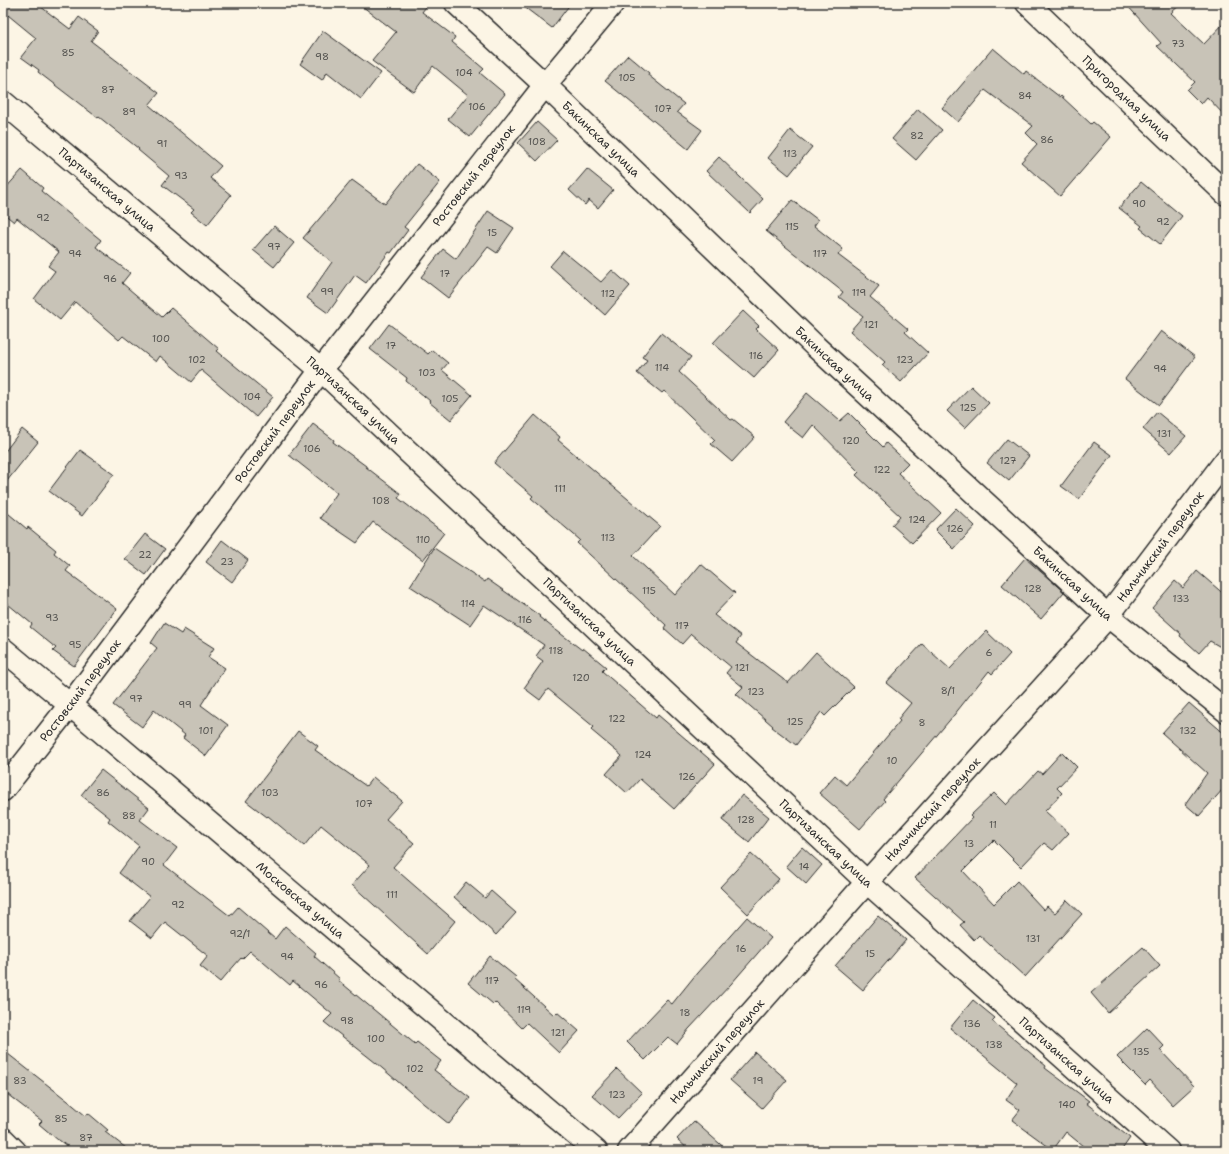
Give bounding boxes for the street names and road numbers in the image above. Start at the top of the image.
street label: Пригородная улица [1079,52,1175,145]
street label: Бакинская улица [559,98,644,181]
street label: Ростовский переулок [429,121,519,230]
street label: Партизанская улица [55,144,159,236]
street label: Бакинская улица [791,323,878,405]
street label: Партизанская улица [303,353,404,448]
street label: Ростовский переулок [231,376,319,486]
street label: Нальчикский переулок [1113,487,1208,605]
street label: Бакинская улица [1029,543,1116,625]
street label: Партизанская улица [539,574,640,670]
street label: Ростовский переулок [36,635,125,745]
street label: Нальчикский переулок [881,754,984,865]
street label: Партизанская улица [776,796,876,892]
street label: Московская улица [253,858,348,942]
street label: Нальчикский переулок [666,995,768,1107]
street label: Партизанская улица [1016,1014,1118,1107]

